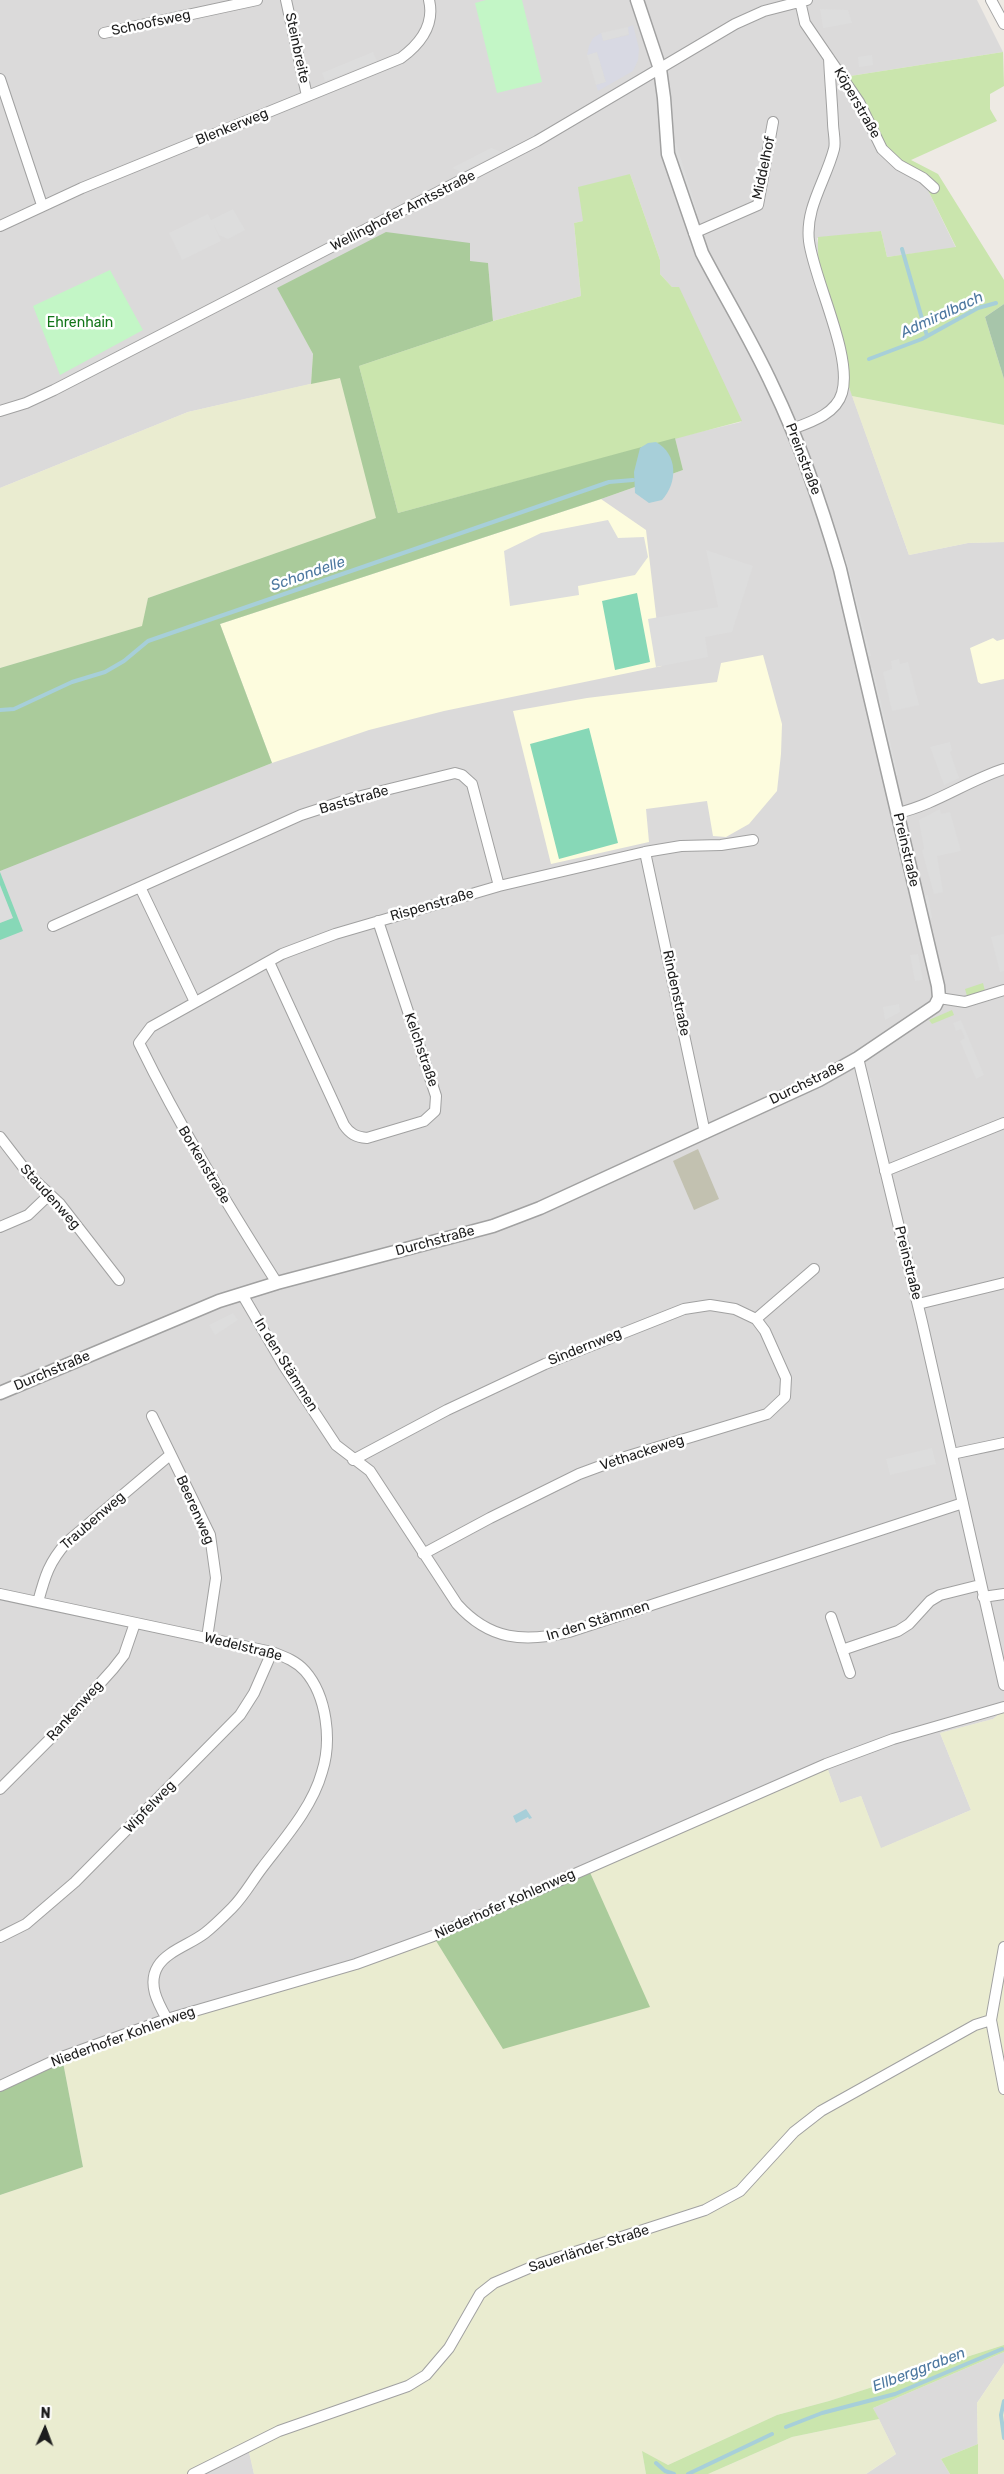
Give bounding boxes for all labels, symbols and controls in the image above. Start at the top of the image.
street label: Schoofsweg [110,6,192,40]
street label: Steinbreite [281,11,313,85]
street label: Köperstraße [830,65,884,141]
street label: Blenkerweg [193,105,271,149]
street label: Middelhof [749,135,779,201]
street label: Wellinghofer Amtsstraße [328,167,478,255]
water label: Admiralbach [898,288,986,342]
park label: Ehrenhain [47,315,113,331]
street label: Preinstraße [782,421,824,497]
water label: Schondelle [269,553,347,595]
street label: Baststraße [317,782,391,818]
street label: Preinstraße [889,811,923,889]
street label: Rispenstraße [388,885,476,925]
street label: Rindenstraße [659,949,693,1037]
street label: Kelchstraße [401,1011,441,1089]
street label: Durchstraße [767,1058,847,1108]
street label: Borkenstraße [174,1123,234,1207]
street label: Staudenweg [16,1161,84,1233]
street label: Durchstraße [394,1222,476,1260]
street label: Preinstraße [891,1224,925,1302]
street label: In den Stämmen [251,1315,321,1415]
street label: Sindernweg [546,1325,624,1369]
street label: Durchstraße [11,1347,93,1395]
street label: Vethackeweg [598,1431,686,1475]
street label: Beerenweg [172,1473,218,1547]
street label: Traubenweg [57,1488,129,1554]
street label: In den Stämmen [544,1597,652,1645]
street label: Wedelstraße [202,1629,284,1665]
street label: Rankenweg [43,1677,107,1745]
street label: Wipfelweg [121,1777,179,1837]
street label: Niederhofer Kohlenweg [432,1865,578,1943]
street label: Niederhofer Kohlenweg [49,2003,197,2071]
street label: Sauerländer Straße [527,2222,651,2276]
water label: Ellberggraben [870,2344,968,2396]
north arrow [20,2404,70,2454]
text: N [40,2405,51,2422]

